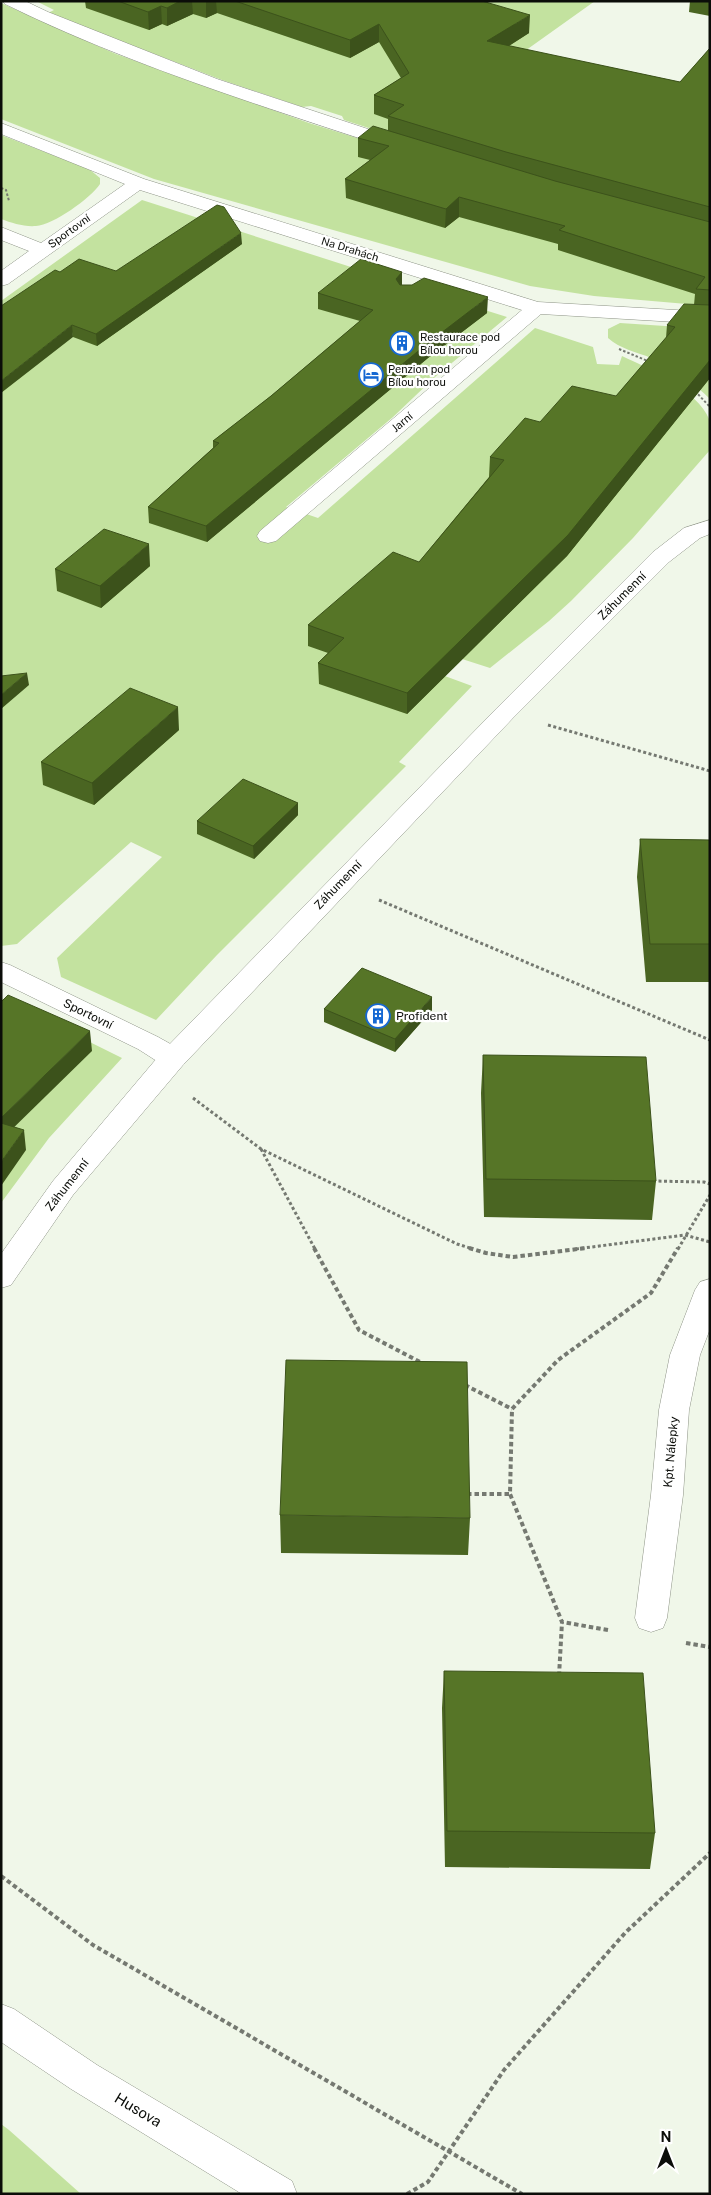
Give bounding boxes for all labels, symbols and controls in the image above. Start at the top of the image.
street label: Sportovní [46,212,93,250]
street label: Na Drahách [320,235,380,263]
building icon: Restaurace pod Bílou horou [389,330,415,356]
place label: Restaurace pod Bílou horou [420,331,500,356]
hotel icon: Penzion pod Bílou horou [358,362,384,388]
place label: Penzion pod Bílou horou [388,363,450,388]
street label: Jarní [389,410,415,434]
street label: Záhumenní [595,568,650,623]
street label: Záhumenní [311,857,365,912]
street label: Sportovní [61,996,116,1033]
building icon: Profident [365,1003,391,1029]
place label: Profident [396,1009,448,1023]
street label: Záhumenní [42,1155,92,1214]
street label: Kpt. Nálepky [661,1415,681,1488]
street label: Husova [112,2089,165,2130]
north arrow [641,2125,691,2175]
text: N [661,2129,671,2145]

